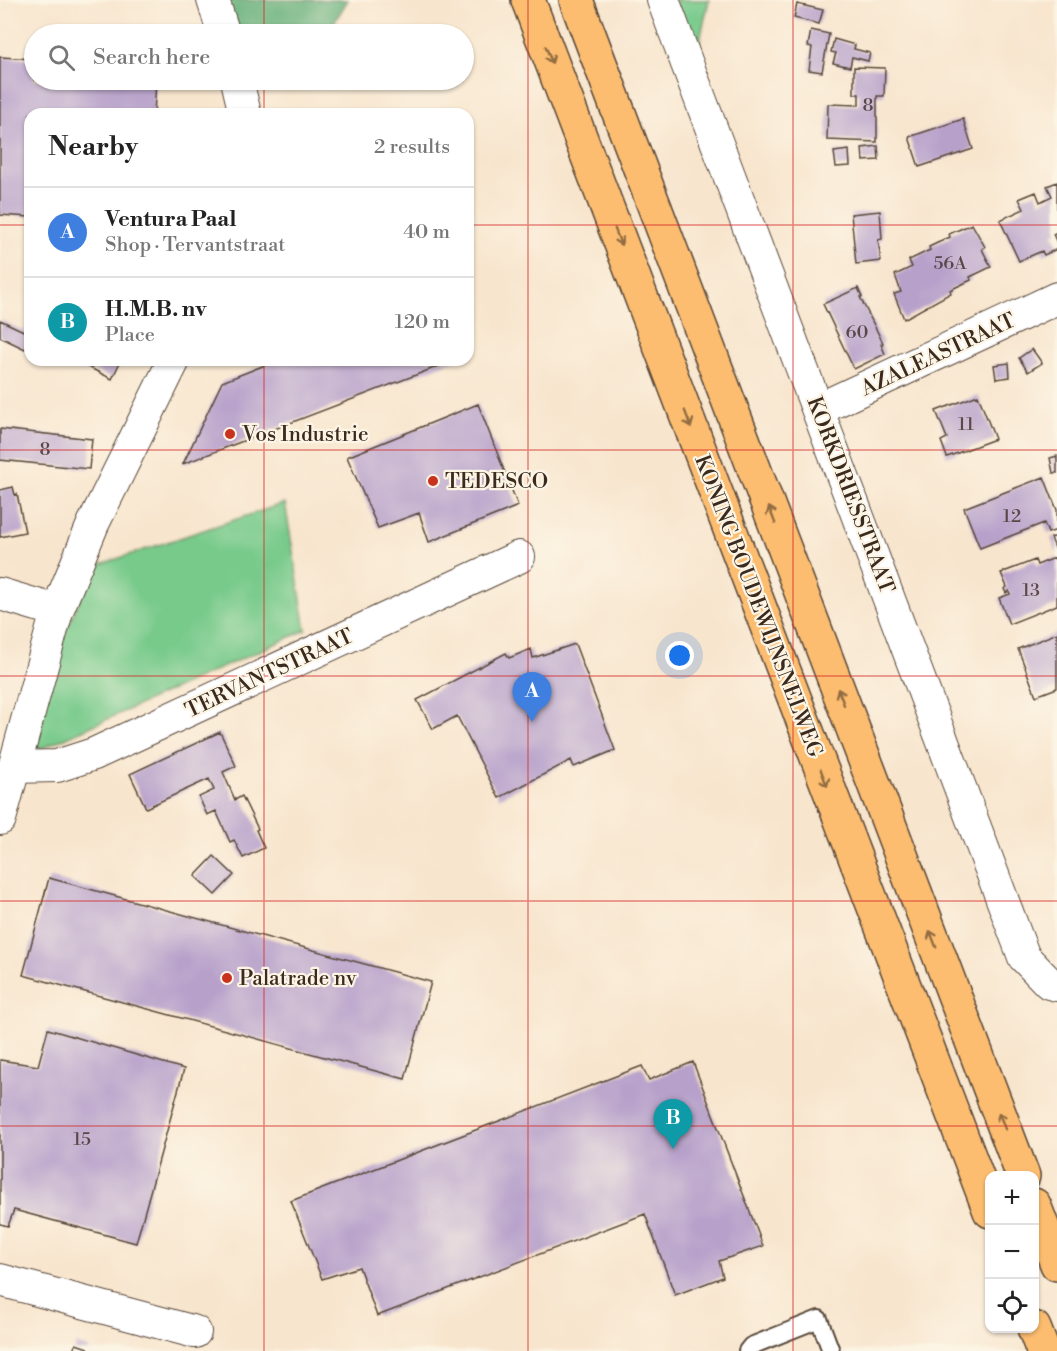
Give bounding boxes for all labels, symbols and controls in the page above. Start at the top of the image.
search box [24,24,474,90]
icon: search [45,41,78,74]
text: Search here [93,44,210,71]
one-way arrow [544,45,555,63]
house number: 8 [862,94,874,117]
text: Nearby [48,131,138,163]
text: 2 results [374,135,450,160]
text: Ventura Paal [105,206,236,233]
text: A [60,220,75,245]
text: 40 m [403,220,450,245]
one-way arrow [613,227,624,246]
text: Shop · Tervantstraat [105,233,285,258]
house number: 56A [933,252,967,275]
text: H.M.B. nv [105,296,206,323]
street label: AZALEASTRAAT [856,308,1020,402]
text: B [60,310,75,335]
text: 120 m [395,310,450,335]
house number: 60 [846,321,868,344]
text: Place [105,323,155,348]
street label: KORKDRIESSTRAAT [801,393,900,598]
one-way arrow [683,409,694,428]
house number: 11 [958,413,974,436]
place label: Vos Industrie [241,422,369,448]
marker: Vos Industrie [223,427,237,441]
house number: 8 [39,438,51,461]
street label: KONING BOUDEWIJNSNELWEG [688,452,828,762]
place label: TEDESCO [445,469,548,495]
marker: TEDESCO [426,474,440,488]
house number: 12 [1003,505,1021,528]
one-way arrow [766,506,777,525]
house number: 13 [1022,579,1040,602]
street label: TERVANTSTRAAT [181,623,358,724]
your location [665,641,694,670]
pin: A [512,672,552,722]
one-way arrow [835,689,846,707]
one-way arrow [820,768,831,787]
one-way arrow [927,930,938,948]
place label: Palatrade nv [239,966,357,992]
marker: Palatrade nv [220,971,234,985]
pin: B [654,1100,692,1149]
one-way arrow [996,1112,1007,1131]
house number: 15 [73,1128,91,1151]
map controls [985,1171,1039,1333]
button: + [985,1171,1039,1225]
button: − [985,1225,1039,1279]
button: locate [985,1279,1039,1333]

